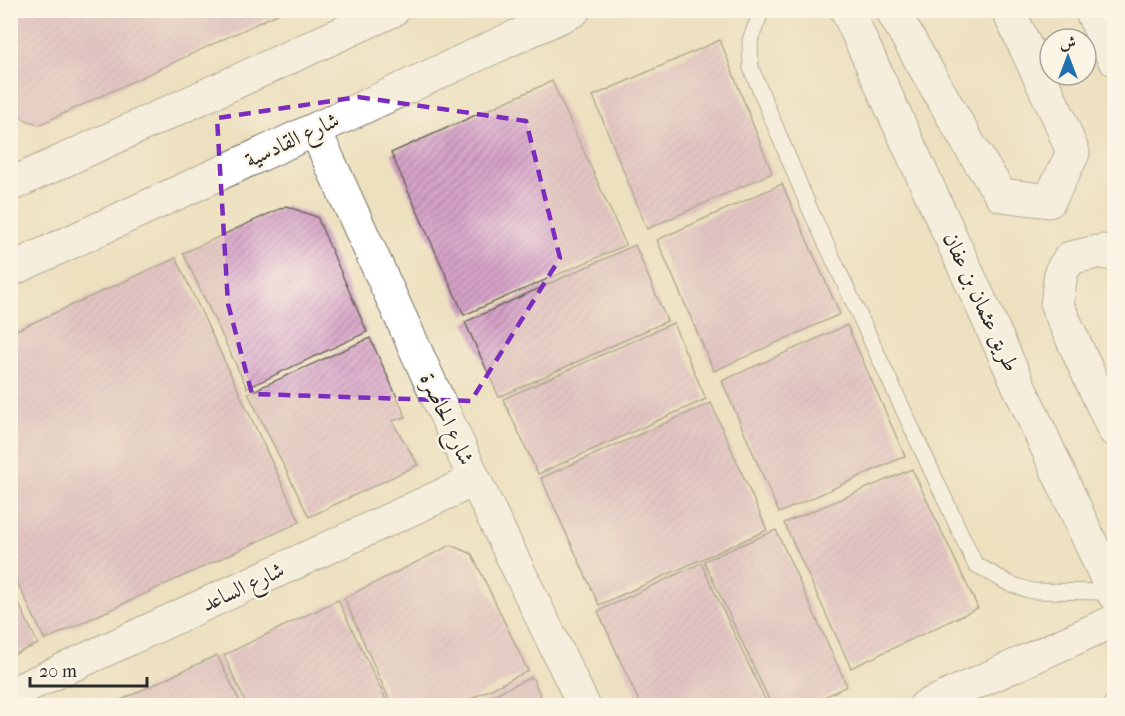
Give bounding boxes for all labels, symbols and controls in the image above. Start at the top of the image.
north arrow [1038,27,1098,87]
text: ش [1060,33,1076,52]
street label: شارع القادسية [241,107,345,178]
street label: طريق عثمان بن عفان [936,228,1025,376]
street label: شارع الحاصرة [410,369,480,471]
street label: شارع الساعد [198,557,290,622]
scale bar [30,650,147,688]
text: 20 m [39,661,77,682]

